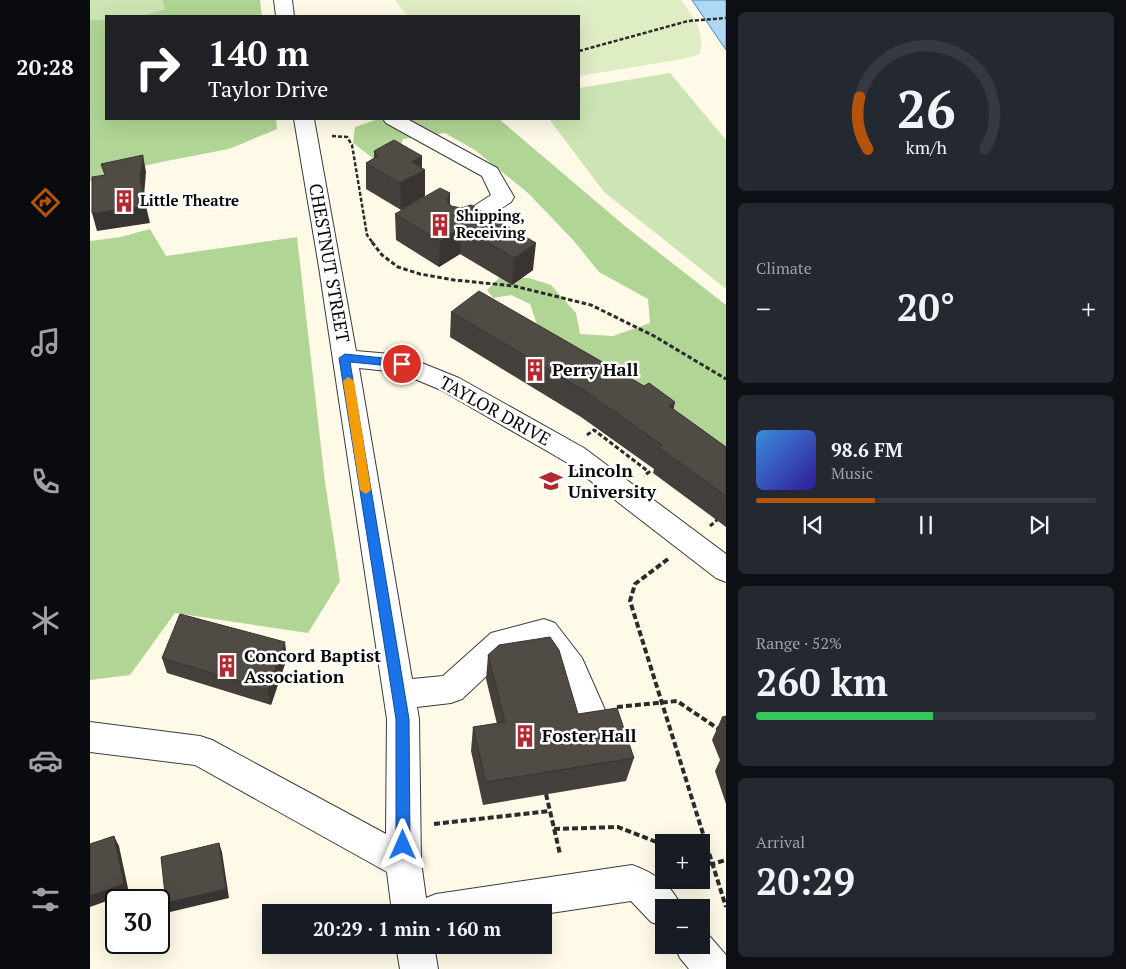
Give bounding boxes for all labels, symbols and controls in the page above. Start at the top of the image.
text: 140 m [208,30,309,76]
icon: right [125,35,190,100]
text: 20:28 [16,52,74,81]
text: Taylor Drive [208,74,328,103]
text: 26 [897,74,955,143]
text: km/h [905,135,947,159]
street label: CHESTNUT STREET [304,181,356,344]
icon: directions [28,185,63,220]
building icon: Little Theatre [111,188,137,214]
place label: Little Theatre [140,190,239,210]
place label: Shipping, Receiving [456,205,526,242]
building icon: Shipping, Receiving [427,212,453,238]
text: Climate [756,257,812,279]
text: 20° [897,282,955,332]
text: − [756,290,771,327]
text: + [1081,290,1096,327]
icon: music [28,325,63,360]
pin [381,343,423,385]
icon: arrive [388,350,416,378]
building icon: Perry Hall [522,357,548,383]
place label: Perry Hall [552,357,639,381]
street label: TAYLOR DRIVE [435,370,555,451]
text: 98.6 FM [831,437,903,462]
place label: Lincoln University [568,458,656,503]
text: Music [831,462,873,484]
icon: phone [28,464,63,499]
school or university icon: Lincoln University [538,468,564,494]
icon: previous [799,511,827,539]
icon: pause [912,511,940,539]
icon: next [1025,511,1053,539]
icon: climate [28,603,63,638]
text: Range · 52% [756,632,842,654]
place label: Concord Baptist Association [244,643,381,688]
building icon: Concord Baptist Association [214,653,240,679]
text: 260 km [756,657,888,707]
building icon: Foster Hall [512,723,538,749]
place label: Foster Hall [542,723,636,747]
icon: car [28,743,63,778]
position arrow [376,818,428,870]
text: Arrival [756,831,805,853]
map controls [655,834,710,954]
button: + [655,834,710,889]
text: 20:29 [756,856,855,906]
icon: filters [28,882,63,917]
speed limit sign: 30 [105,889,170,954]
button: − [655,899,710,954]
text: 20:29 · 1 min · 160 m [313,916,501,941]

